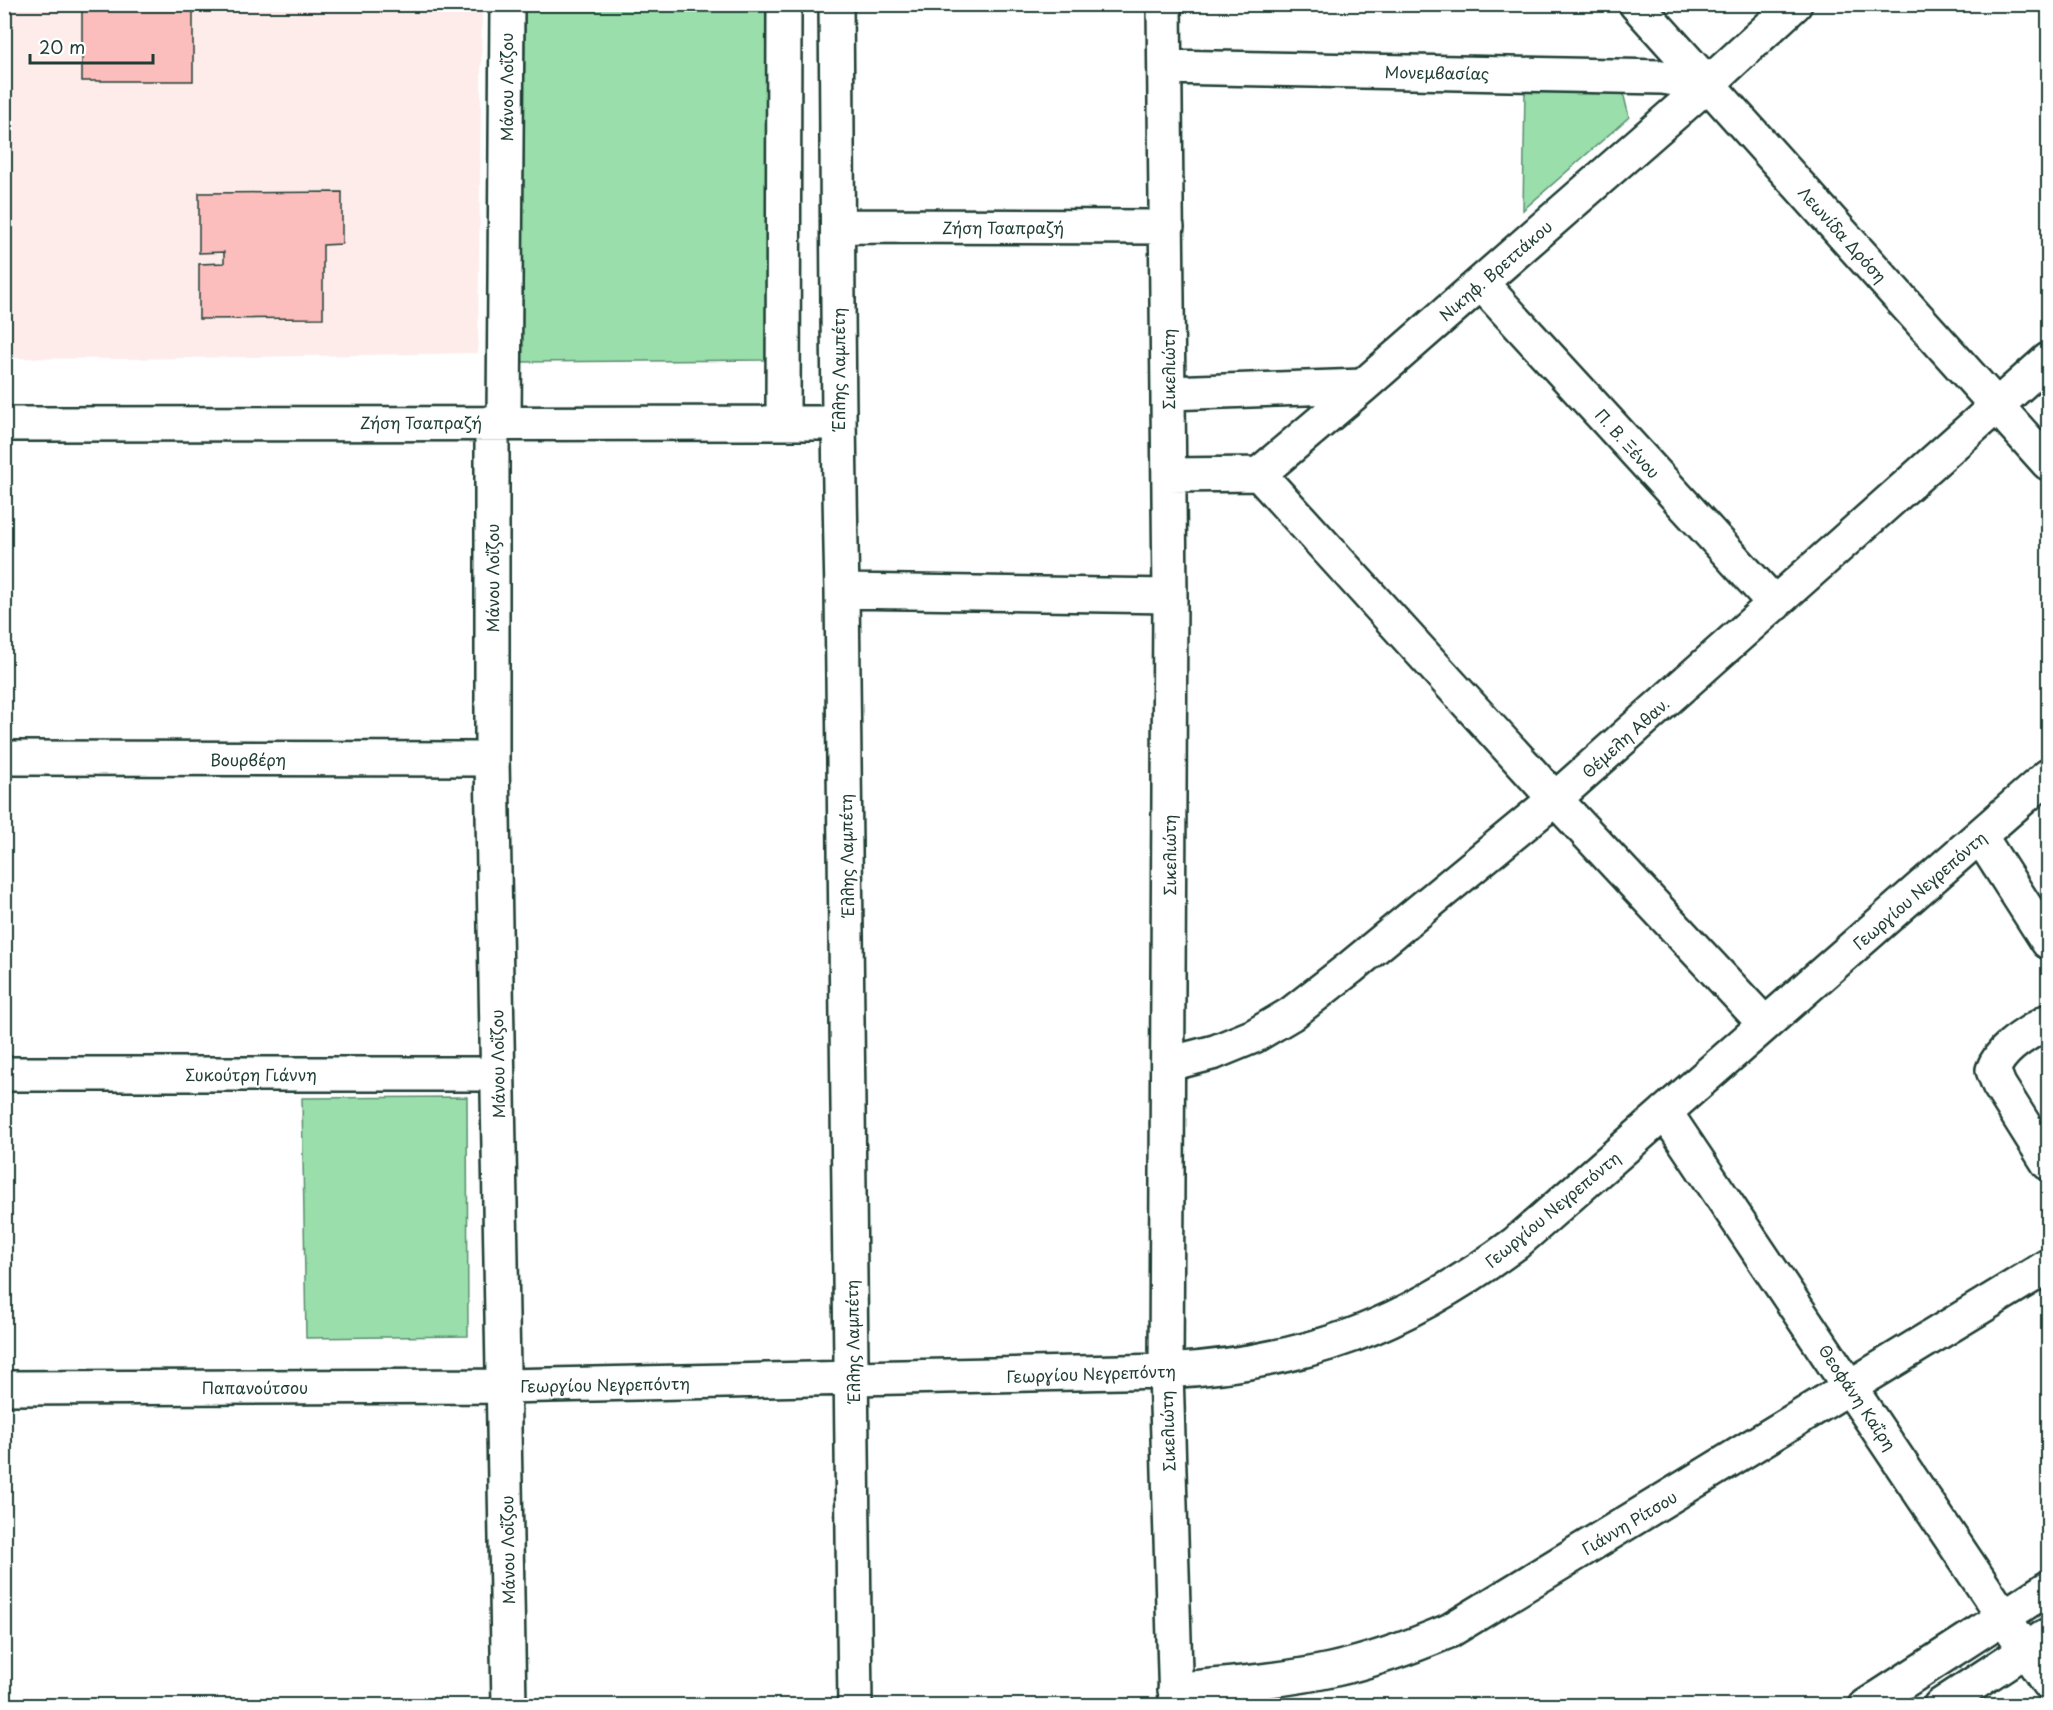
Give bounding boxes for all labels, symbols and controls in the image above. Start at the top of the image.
scale bar [30,27,153,65]
text: 20 m [39,33,85,60]
street label: Μάνου Λοΐζου [494,33,518,141]
street label: Μονεμβασίας [1385,59,1489,85]
street label: Λεωνίδα Δρόση [1793,181,1893,287]
street label: Νικηφ. Βρεττάκου [1433,214,1557,326]
street label: Ζήση Τσαπραζή [942,215,1064,239]
street label: Έλλης Λαμπέτη [826,308,850,432]
street label: Σικελιώτη [1156,329,1180,409]
street label: Π. Β. Ξένου [1590,403,1666,483]
street label: Ζήση Τσαπραζή [360,410,482,434]
street label: Μάνου Λοΐζου [480,524,504,632]
street label: Θέμελη Αθαν. [1576,691,1674,783]
street label: Βουρβέρη [210,747,286,771]
street label: Έλλης Λαμπέτη [833,794,859,918]
street label: Σικελιώτη [1157,815,1181,895]
street label: Γεωργίου Νεγρεπόντη [1847,825,1991,955]
street label: Μάνου Λοΐζου [484,1009,510,1119]
street label: Συκούτρη Γιάννη [185,1062,317,1086]
street label: Γεωργίου Νεγρεπόντη [1479,1145,1625,1273]
street label: Έλλης Λαμπέτη [839,1280,865,1404]
street label: Θεοφάνη Καΐρη [1814,1339,1902,1455]
street label: Γεωργίου Νεγρεπόντη [1006,1358,1176,1388]
street label: Γεωργίου Νεγρεπόντη [520,1371,690,1397]
street label: Παπανούτσου [202,1375,308,1399]
street label: Σικελιώτη [1154,1390,1180,1472]
street label: Γιάννη Ρίτσου [1577,1484,1681,1560]
street label: Μάνου Λοΐζου [494,1495,520,1605]

